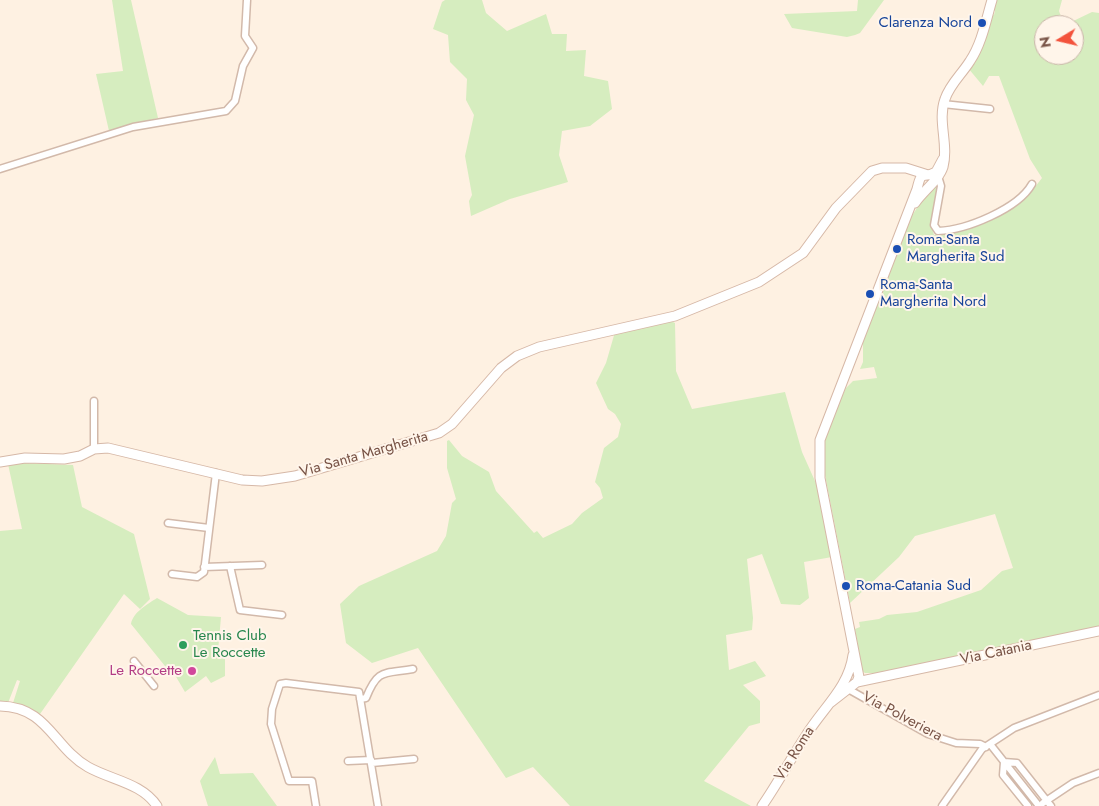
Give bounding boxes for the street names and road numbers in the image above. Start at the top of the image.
street label: Via Santa Margherita [298,428,430,482]
street label: Via Catania [959,637,1033,669]
street label: Via Polveriera [859,688,945,746]
street label: Via Roma [771,723,819,785]

